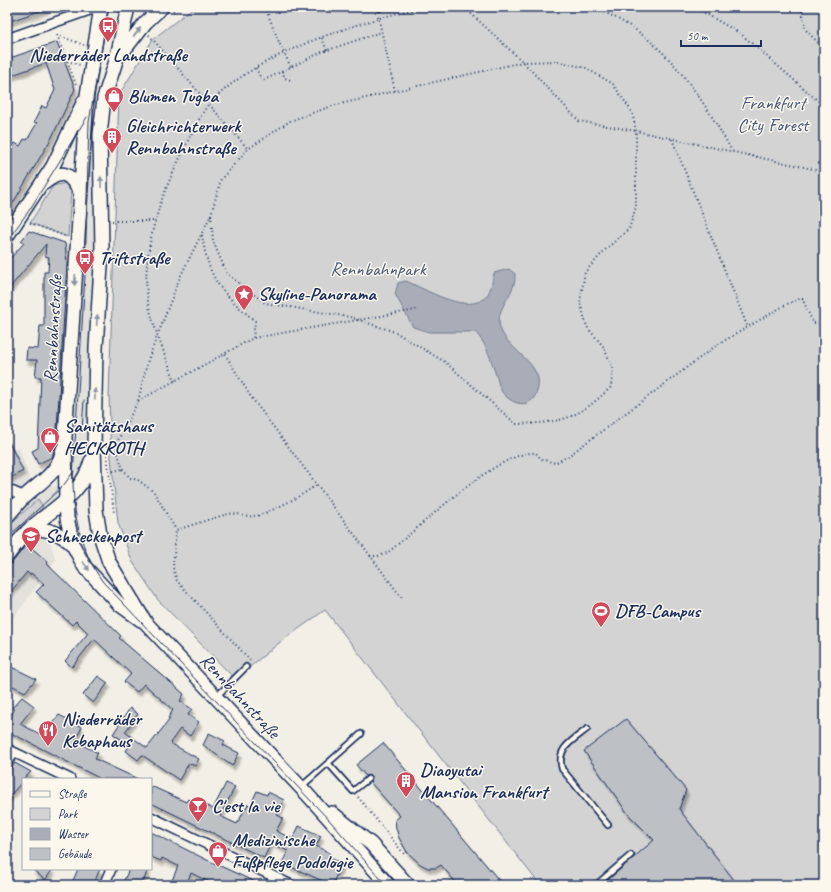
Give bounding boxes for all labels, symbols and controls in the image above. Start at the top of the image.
bus stop icon: Niederräder Landstraße [97,15,119,43]
scale bar [681,22,761,48]
one-way arrow [133,27,142,38]
text: 50 m [687,28,709,44]
place label: Niederräder Landstraße [29,43,188,67]
place label: Blumen Tugba [128,84,219,108]
shop icon: Blumen Tugba [103,85,125,113]
park label: Frankfurt City Forest [738,91,810,137]
place label: Gleichrichterwerk Rennbahnstraße [126,114,242,160]
building icon: Gleichrichterwerk Rennbahnstraße [101,126,123,154]
one-way arrow [98,175,104,188]
place label: Triftstraße [99,246,171,270]
bus stop icon: Triftstraße [74,247,96,275]
park label: Rennbahnpark [330,257,427,281]
street label: Rennbahnstraße [38,273,68,383]
one-way arrow [71,274,78,286]
place label: Skyline-Panorama [258,282,377,306]
place icon: Skyline-Panorama [233,283,255,311]
one-way arrow [94,314,101,326]
one-way arrow [92,387,98,400]
place label: Sanitätshaus HECKROTH [64,414,155,460]
shop icon: Sanitätshaus HECKROTH [39,426,61,454]
place label: Schneckenpost [45,524,144,548]
school or university icon: Schneckenpost [20,525,42,553]
one-way arrow [82,561,90,572]
place label: DFB-Campus [615,599,702,623]
sports icon: DFB-Campus [590,600,612,628]
street label: Rennbahnstraße [195,648,287,745]
place label: Niederräder Kebaphaus [62,707,143,753]
restaurant icon: Niederräder Kebaphaus [37,719,59,747]
place label: Diaoyutai Mansion Frankfurt [420,758,550,804]
building icon: Diaoyutai Mansion Frankfurt [395,770,417,798]
legend [22,778,152,870]
text: Straße [58,786,87,802]
place label: C'est la vie [212,794,281,818]
bar icon: C'est la vie [187,795,209,823]
text: Park [58,806,79,822]
text: Wasser [58,826,90,842]
place label: Medizinische Fußpflege Podologie [232,828,354,874]
shop icon: Medizinische Fußpflege Podologie [207,840,229,868]
text: Gebäude [58,846,92,862]

